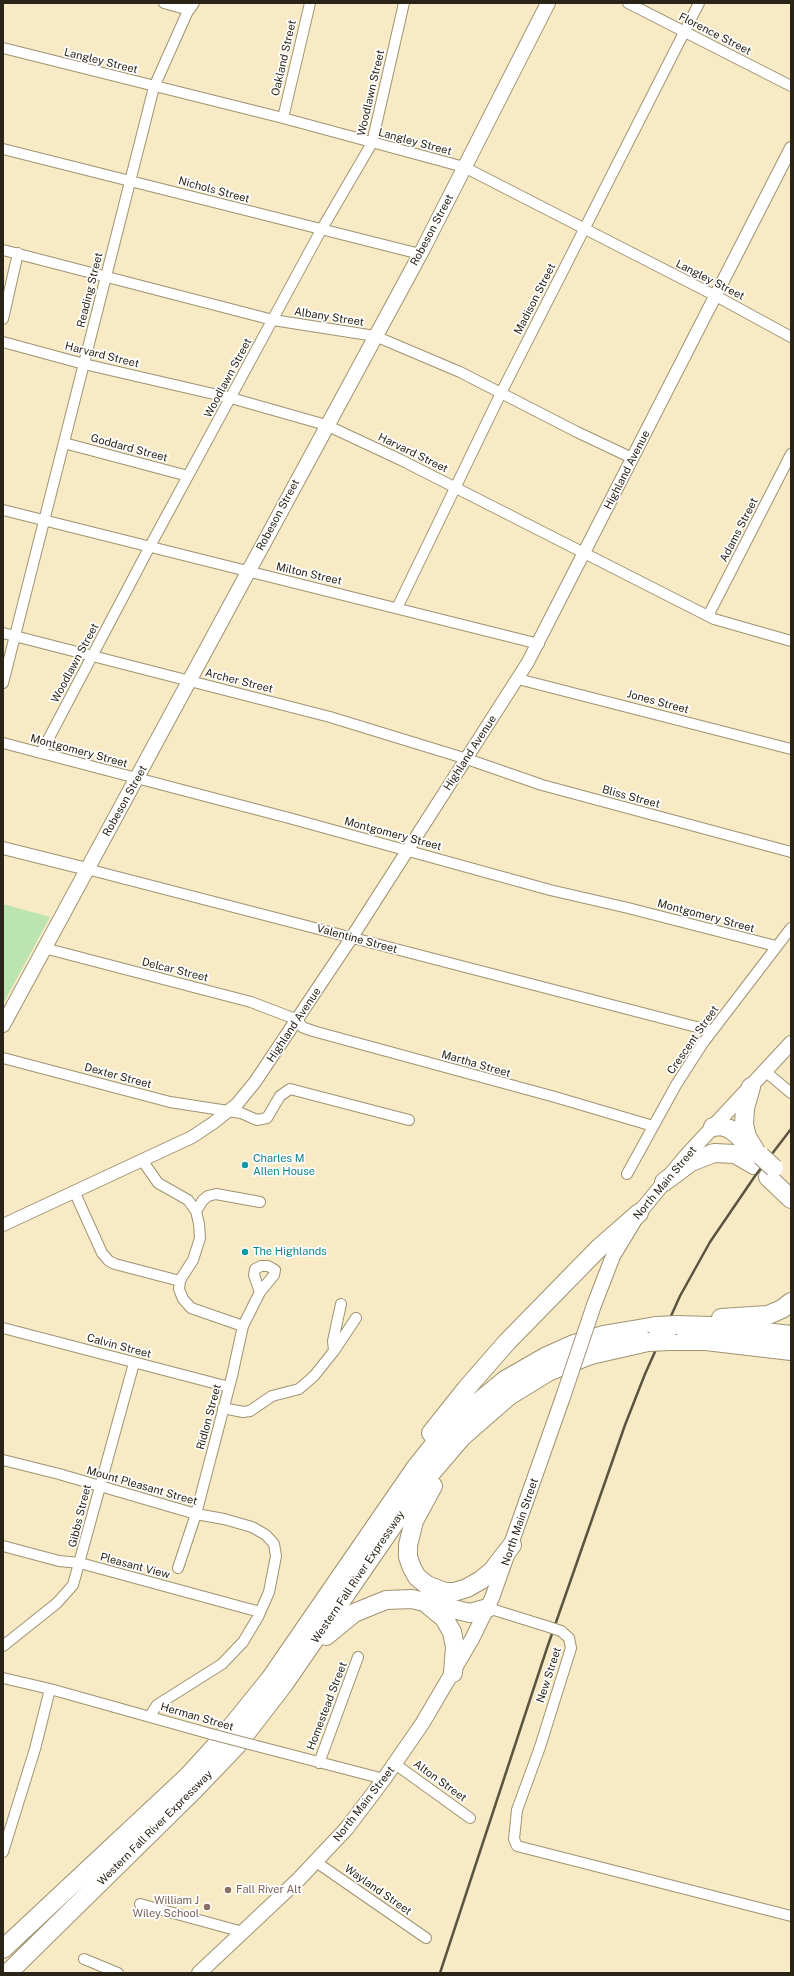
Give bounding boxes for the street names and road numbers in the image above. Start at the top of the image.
street label: Florence Street [677,10,753,58]
street label: Oakland Street [269,19,299,97]
street label: Langley Street [63,45,139,77]
street label: Woodlawn Street [355,49,387,137]
street label: Langley Street [377,126,453,158]
street label: Nichols Street [177,174,251,206]
street label: Robeson Street [408,192,456,268]
street label: Reading Street [74,251,106,329]
street label: Langley Street [673,257,747,303]
street label: Madison Street [511,261,559,337]
street label: Albany Street [293,305,365,329]
street label: Woodlawn Street [202,336,254,420]
street label: Harvard Street [64,339,140,371]
street label: Highland Avenue [601,428,653,512]
street label: Harvard Street [376,430,450,476]
street label: Goddard Street [89,431,169,465]
street label: Robeson Street [254,477,302,553]
street label: Adams Street [717,496,761,564]
street label: Milton Street [275,560,343,588]
street label: Woodlawn Street [49,621,101,705]
street label: Archer Street [204,666,274,696]
street label: Jones Street [626,687,690,717]
street label: Highland Avenue [441,713,499,793]
street label: Montgomery Street [29,732,129,770]
street label: Robeson Street [100,763,150,839]
street label: Bliss Street [601,783,661,811]
street label: Montgomery Street [343,815,443,853]
street label: Montgomery Street [656,897,756,935]
street label: Valentine Street [315,922,399,956]
street label: Delcar Street [140,955,210,985]
street label: Highland Avenue [264,985,324,1065]
street label: Crescent Street [664,1003,722,1077]
street label: Martha Street [440,1048,512,1080]
street label: Dexter Street [83,1061,153,1091]
street label: North Main Street [631,1144,699,1222]
street label: Calvin Street [85,1331,153,1361]
street label: Ridlon Street [194,1383,224,1451]
street label: Mount Pleasant Street [85,1464,199,1508]
street label: North Main Street [499,1477,541,1567]
street label: Gibbs Street [66,1483,94,1549]
street label: Western Fall River Expressway [309,1508,407,1646]
street label: Pleasant View [99,1550,171,1582]
street label: New Street [534,1645,564,1705]
street label: Homestead Street [304,1660,350,1752]
street label: Herman Street [159,1700,235,1734]
street label: Alton Street [411,1757,469,1805]
street label: North Main Street [331,1764,397,1844]
street label: Western Fall River Expressway [95,1768,215,1888]
street label: Wayland Street [342,1862,414,1918]

